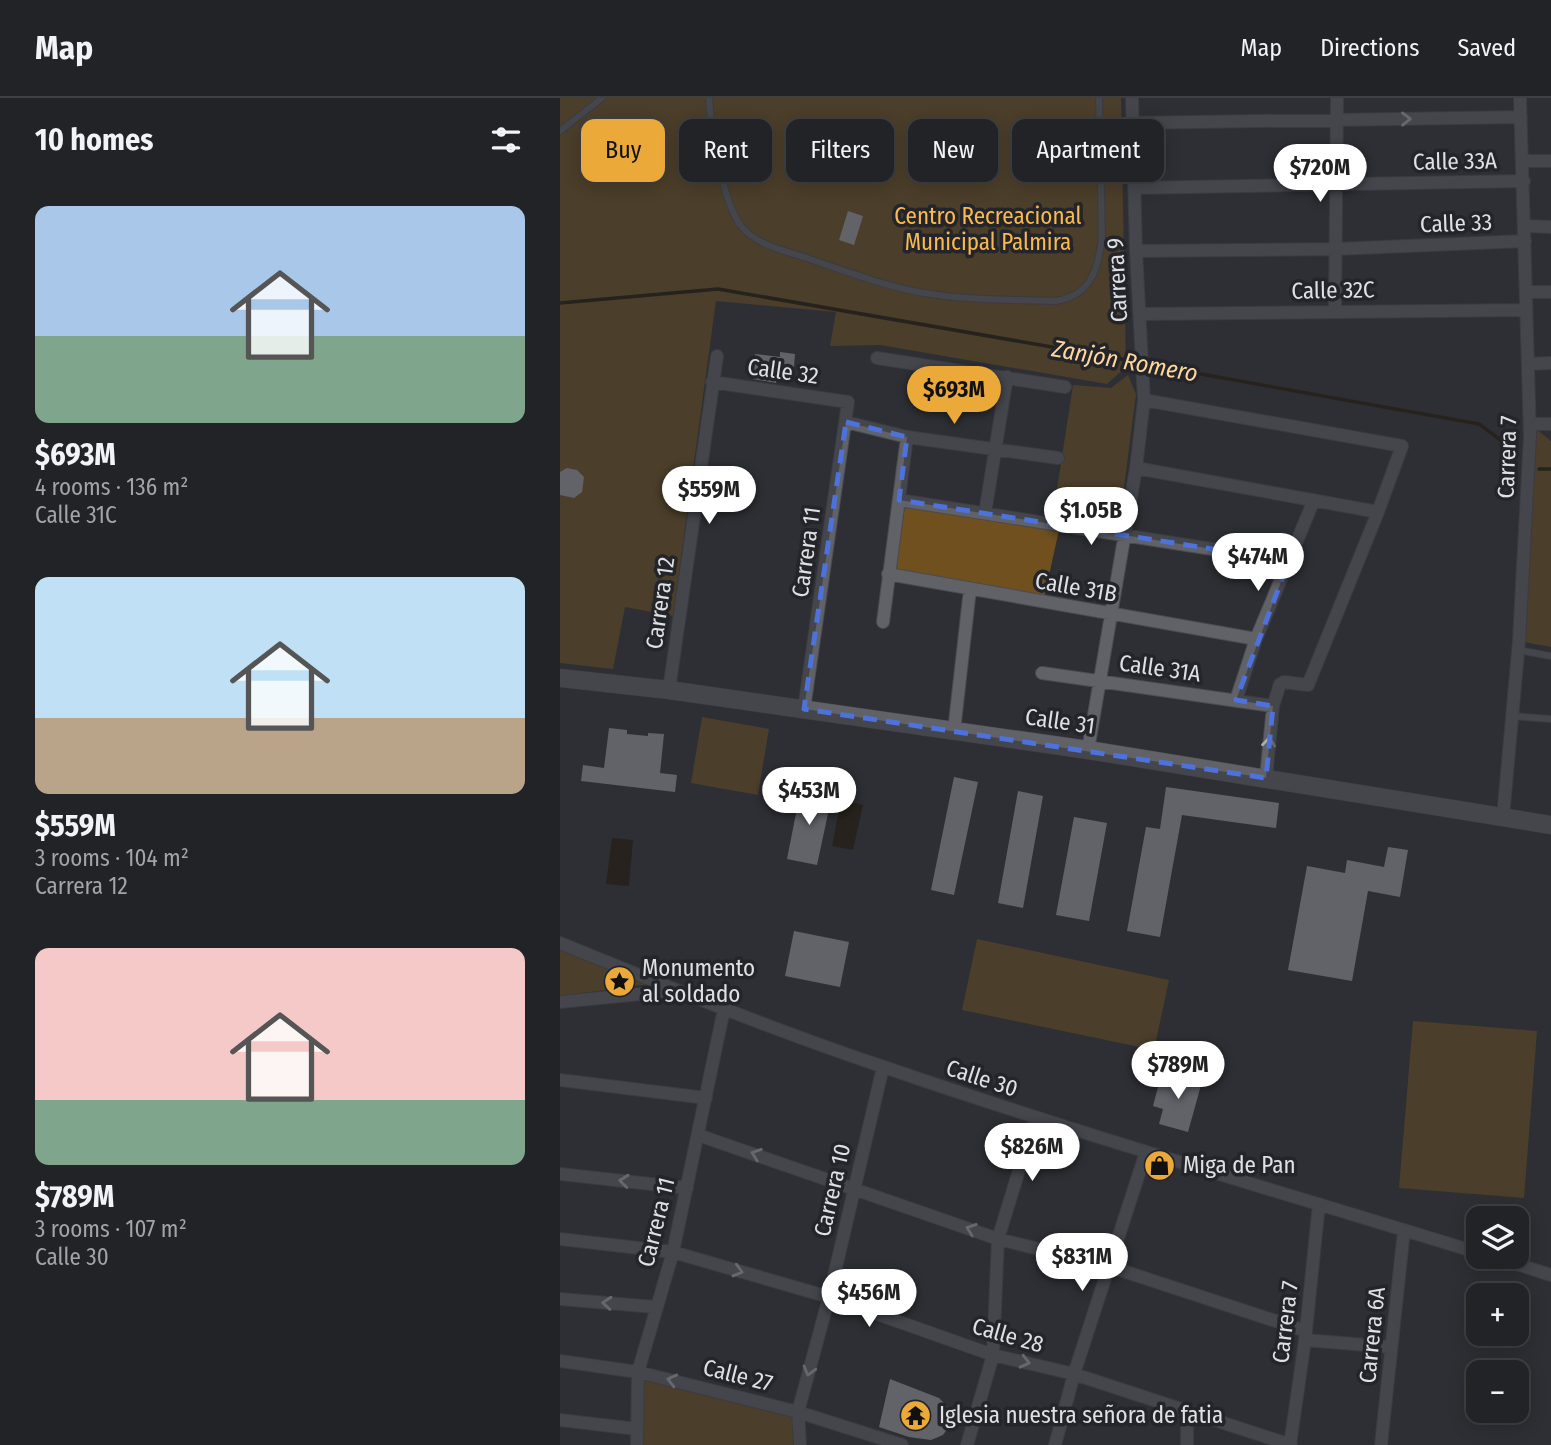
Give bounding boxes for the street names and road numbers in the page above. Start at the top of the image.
street label: Calle 33A [1413,146,1497,176]
street label: Calle 33 [1420,208,1492,238]
street label: Carrera 9 [1101,237,1133,323]
street label: Calle 32C [1291,275,1375,305]
street label: Calle 32 [746,352,820,390]
street label: Carrera 7 [1492,415,1522,499]
street label: Carrera 11 [786,505,826,599]
street label: Carrera 12 [640,555,680,651]
street label: Calle 31B [1033,566,1119,608]
street label: Calle 31A [1117,648,1203,688]
street label: Calle 31 [1023,702,1097,740]
street label: Calle 30 [943,1053,1021,1103]
street label: Carrera 10 [808,1141,856,1239]
street label: Carrera 11 [631,1174,681,1270]
street label: Carrera 7 [1266,1279,1304,1365]
street label: Carrera 6A [1353,1285,1391,1385]
street label: Calle 28 [969,1311,1047,1359]
street label: Calle 27 [700,1353,776,1397]

